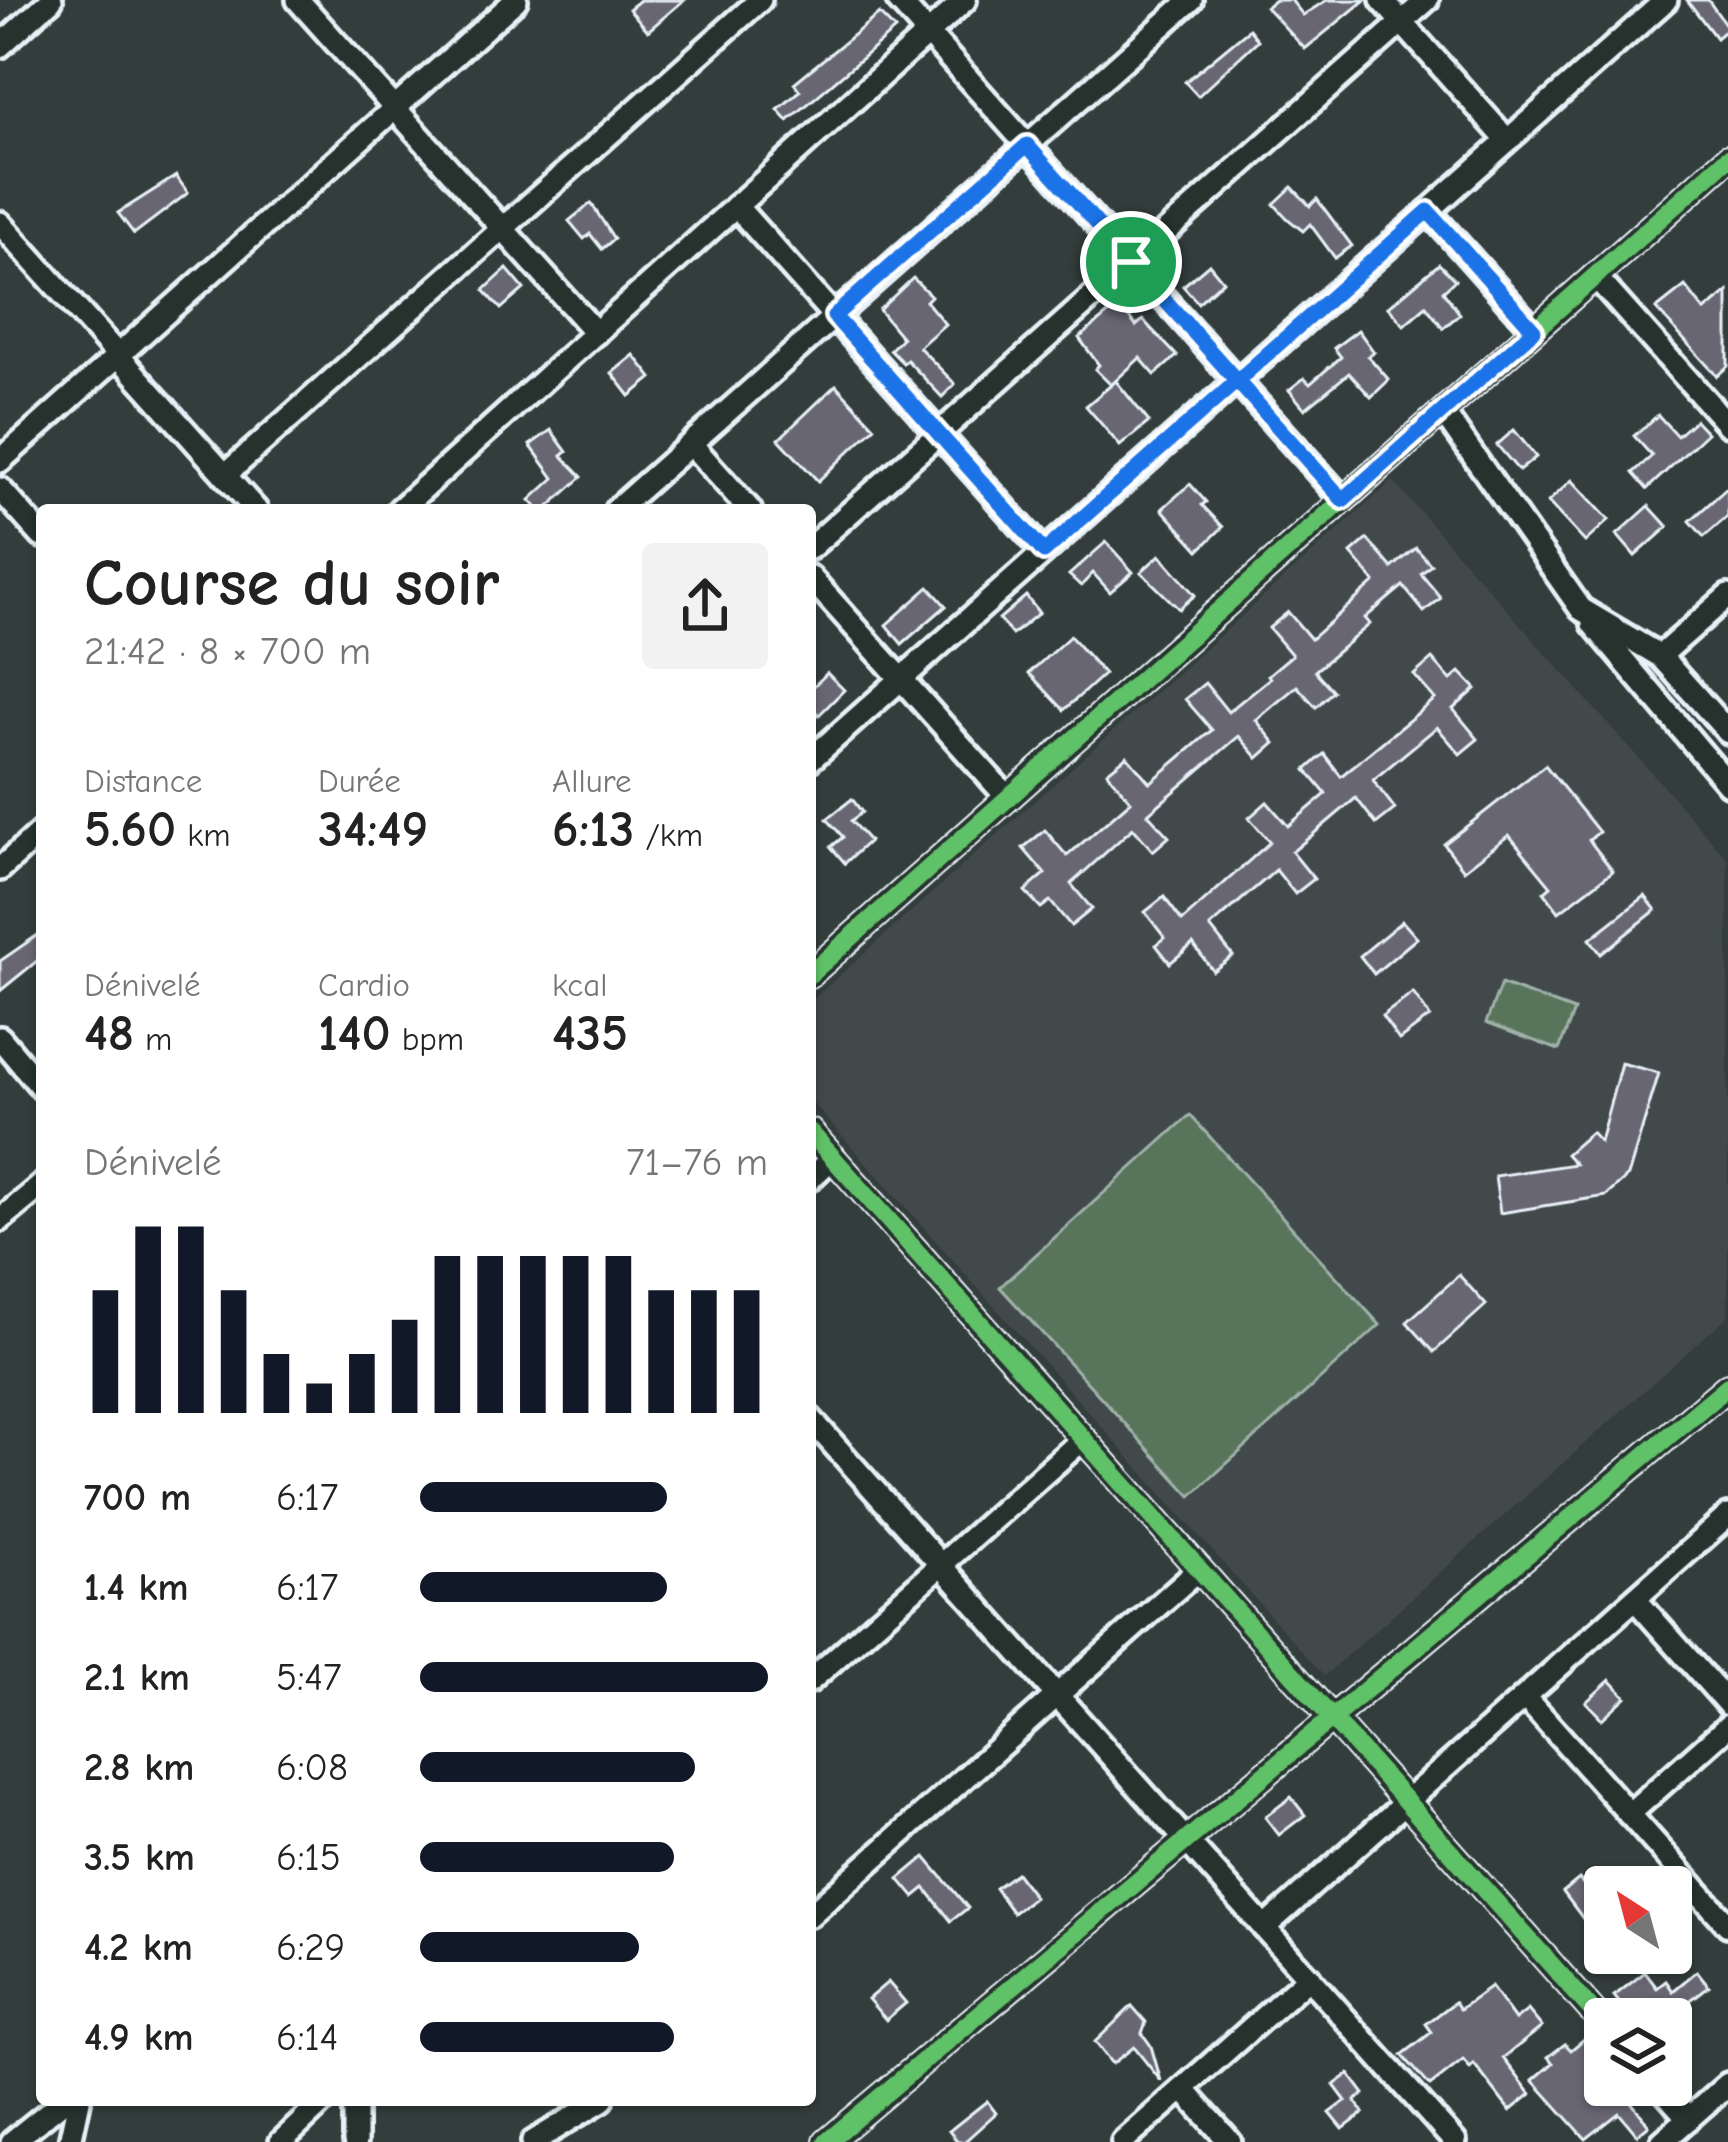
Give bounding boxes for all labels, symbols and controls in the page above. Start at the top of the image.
pin [1080,211,1182,313]
icon: arrive [1098,229,1164,295]
button: share [642,543,768,669]
text: Course du soir [84,546,499,622]
text: 21:42 · 8 × 700 m [84,629,371,674]
text: Distance [84,762,202,800]
text: Durée [318,762,401,800]
text: Allure [552,762,632,800]
text: 5.60 [84,800,176,859]
text: 34:49 [318,800,428,859]
text: 6:13 [552,800,634,859]
text: km [176,816,230,854]
text: /km [634,816,703,854]
text: Dénivelé [84,966,200,1004]
text: Cardio [318,966,410,1004]
text: kcal [552,966,607,1004]
text: 48 [84,1004,134,1063]
text: 140 [318,1004,391,1063]
text: 435 [552,1004,628,1063]
text: m [134,1020,172,1058]
text: bpm [391,1020,464,1058]
text: Dénivelé [84,1140,222,1185]
text: 71–76 m [626,1140,768,1185]
text: 700 m [84,1475,191,1520]
text: 6:17 [276,1475,338,1520]
text: 1.4 km [84,1565,189,1610]
text: 6:17 [276,1565,338,1610]
text: 2.1 km [84,1655,190,1700]
text: 5:47 [276,1655,342,1700]
text: 2.8 km [84,1745,194,1790]
text: 6:08 [276,1745,348,1790]
text: 3.5 km [84,1835,195,1880]
text: 6:15 [276,1835,341,1880]
north arrow [1584,1866,1692,1974]
map controls [1584,1866,1692,2106]
text: 4.2 km [84,1925,193,1970]
text: 6:29 [276,1925,345,1970]
button: layers [1584,1998,1692,2106]
text: 4.9 km [84,2015,194,2060]
text: 6:14 [276,2015,338,2060]

